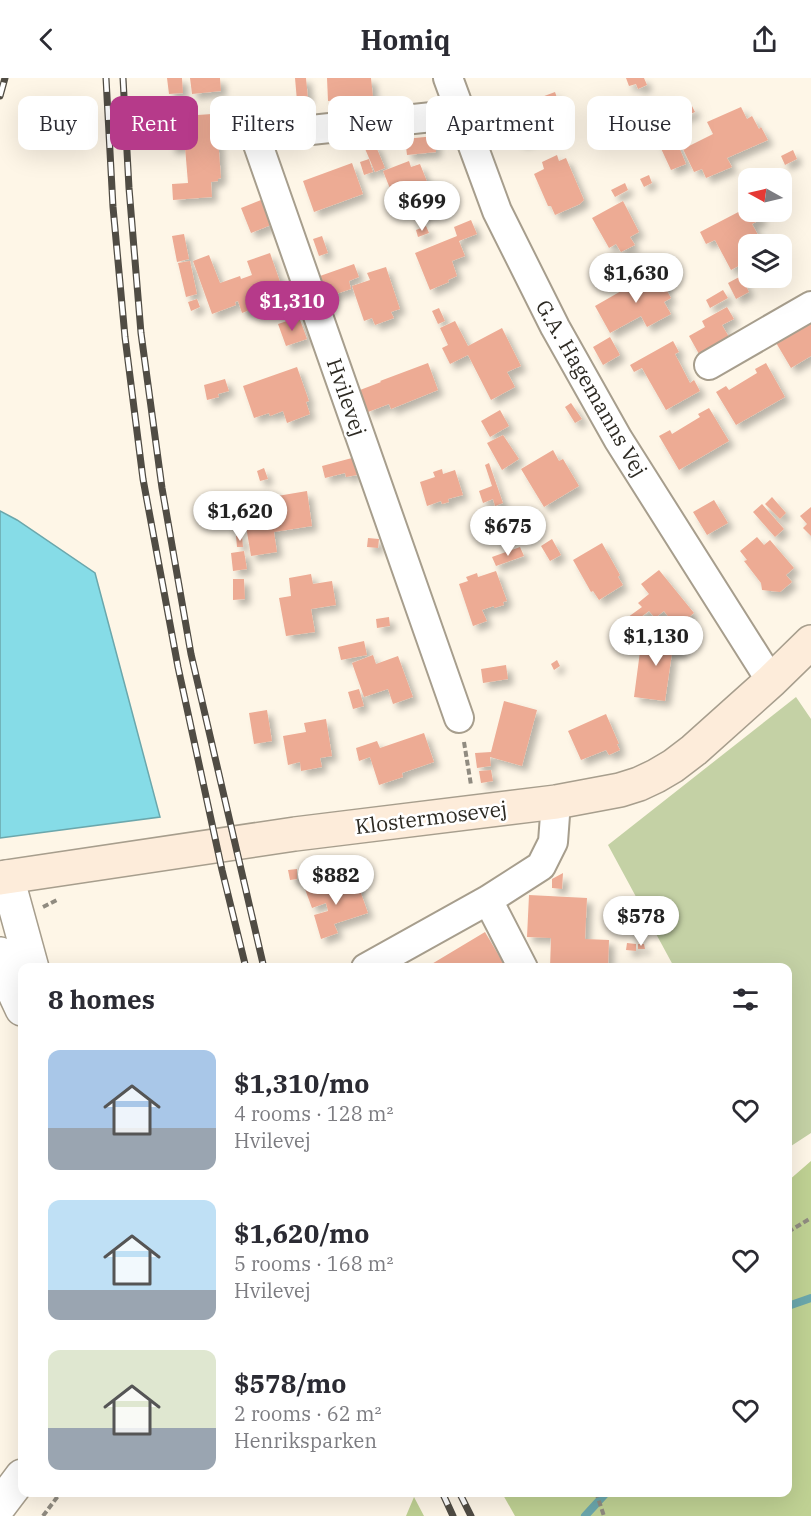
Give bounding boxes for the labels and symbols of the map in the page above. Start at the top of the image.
north arrow [738,168,792,222]
pin: $699 [386,181,458,232]
pin: $1,630 [587,253,685,304]
pin: $1,310 [243,281,341,332]
street label: G.A. Hagemanns Vej [530,294,654,482]
street label: Hvilevej [321,354,373,440]
pin: $1,620 [191,491,289,542]
pin: $675 [472,506,544,557]
pin: $1,130 [607,616,705,667]
street label: Klostermosevej [353,794,509,840]
pin: $882 [300,855,372,906]
pin: $578 [605,896,677,947]

